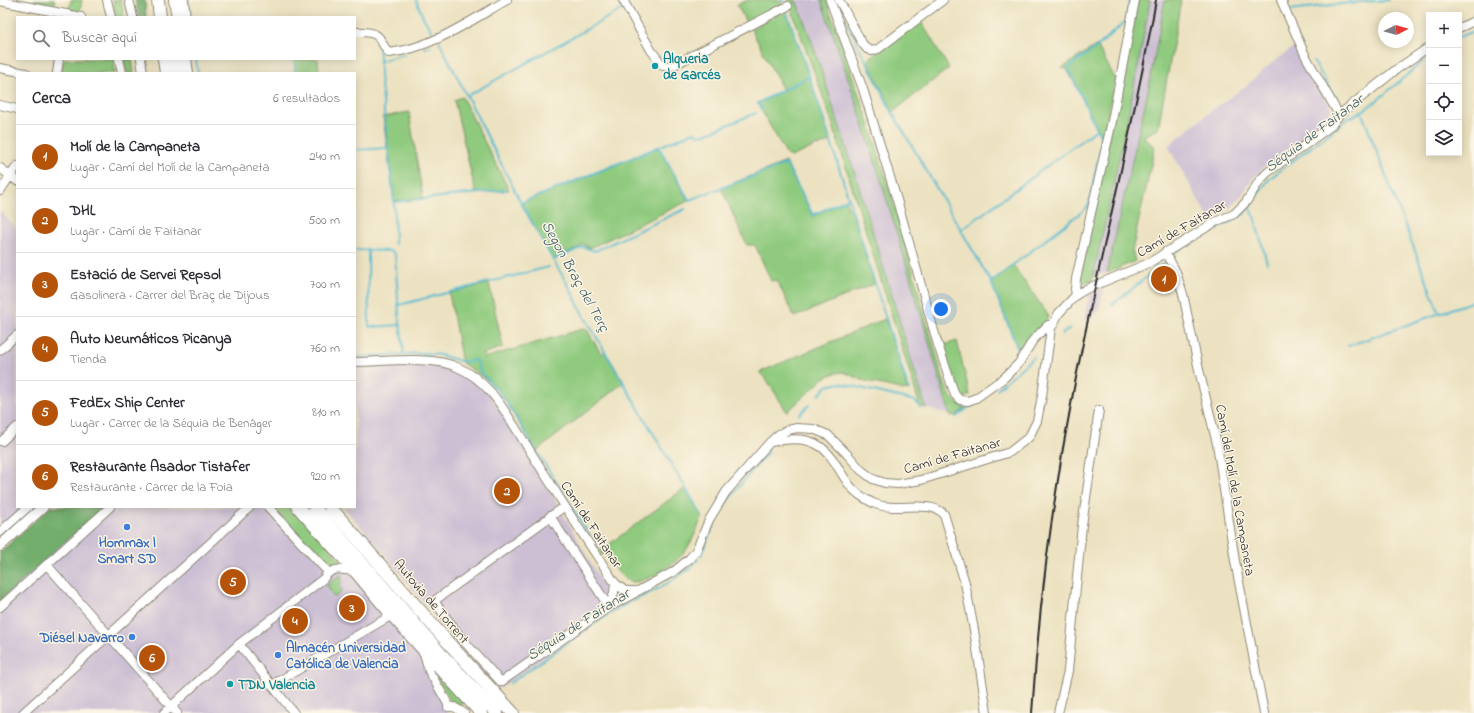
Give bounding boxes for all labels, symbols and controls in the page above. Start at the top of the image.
north arrow [1378,12,1414,48]
map controls [1426,12,1462,156]
button: + [1426,12,1462,48]
search box [16,16,356,60]
icon: search [30,27,52,49]
text: Buscar aquí [62,27,137,49]
button: − [1426,48,1462,84]
place label: Alqueria de Garcés [663,49,721,86]
marker: Alqueria de Garcés [650,61,660,71]
button: locate [1426,84,1462,120]
text: Cerca [32,86,71,111]
water label: Séquia de Faitanar [1261,88,1370,178]
text: 6 resultados [273,89,340,108]
button: layers [1426,120,1462,156]
text: Molí de la Campaneta [70,136,200,158]
text: 1 [43,147,47,166]
text: 240 m [309,147,340,166]
text: Lugar · Camí del Molí de la Campaneta [70,158,270,177]
street label: Camí de Faitanar [1133,195,1231,263]
text: DHL [70,200,95,222]
text: 2 [42,211,48,230]
text: 500 m [308,211,340,230]
water label: Segon Braç del Terç [535,217,615,337]
text: Lugar · Camí de Faitanar [70,222,201,241]
text: Estació de Servei Repsol [70,264,221,286]
pin: 1 [1151,264,1177,294]
text: 3 [42,275,48,294]
text: 700 m [310,275,340,294]
text: Gasolinera · Carrer del Braç de Dijous [70,286,270,305]
your location [931,299,951,319]
text: Auto Neumáticos Picanya [70,328,232,350]
text: 4 [42,339,48,358]
text: 760 m [310,339,340,358]
text: Tienda [70,350,106,369]
text: FedEx Ship Center [70,392,185,414]
text: 5 [41,403,49,422]
text: 810 m [312,403,340,422]
street label: Camí del Molí de la Campaneta [1209,403,1260,578]
text: Lugar · Carrer de la Séquia de Benàger [70,414,272,433]
street label: Camí de Faitanar [901,432,1004,480]
text: Restaurante Asador Tistafer [70,456,250,478]
text: 6 [42,467,48,486]
text: 920 m [311,467,340,486]
pin: 2 [494,476,520,506]
street label: Camí de Faitanar [555,477,627,573]
text: Restaurante · Carrer de la Foia [70,478,233,497]
marker: Hommax | Smart SD [122,522,132,532]
place label: Hommax | Smart SD [97,533,157,570]
street label: Autovia de Torrent [388,555,474,649]
pin: 5 [220,567,246,597]
water label: Séquia de Faitanar [523,582,636,666]
pin: 3 [339,593,365,623]
pin: 4 [282,606,308,636]
place label: Diésel Navarro [39,628,124,649]
marker: Diésel Navarro [127,632,137,642]
place label: Almacén Universidad Católica de Valencia [286,638,406,675]
pin: 6 [139,643,165,673]
marker: Almacén Universidad Católica de Valencia [273,650,283,660]
place label: TDN Valencia [238,675,316,696]
marker: TDN Valencia [225,679,235,689]

